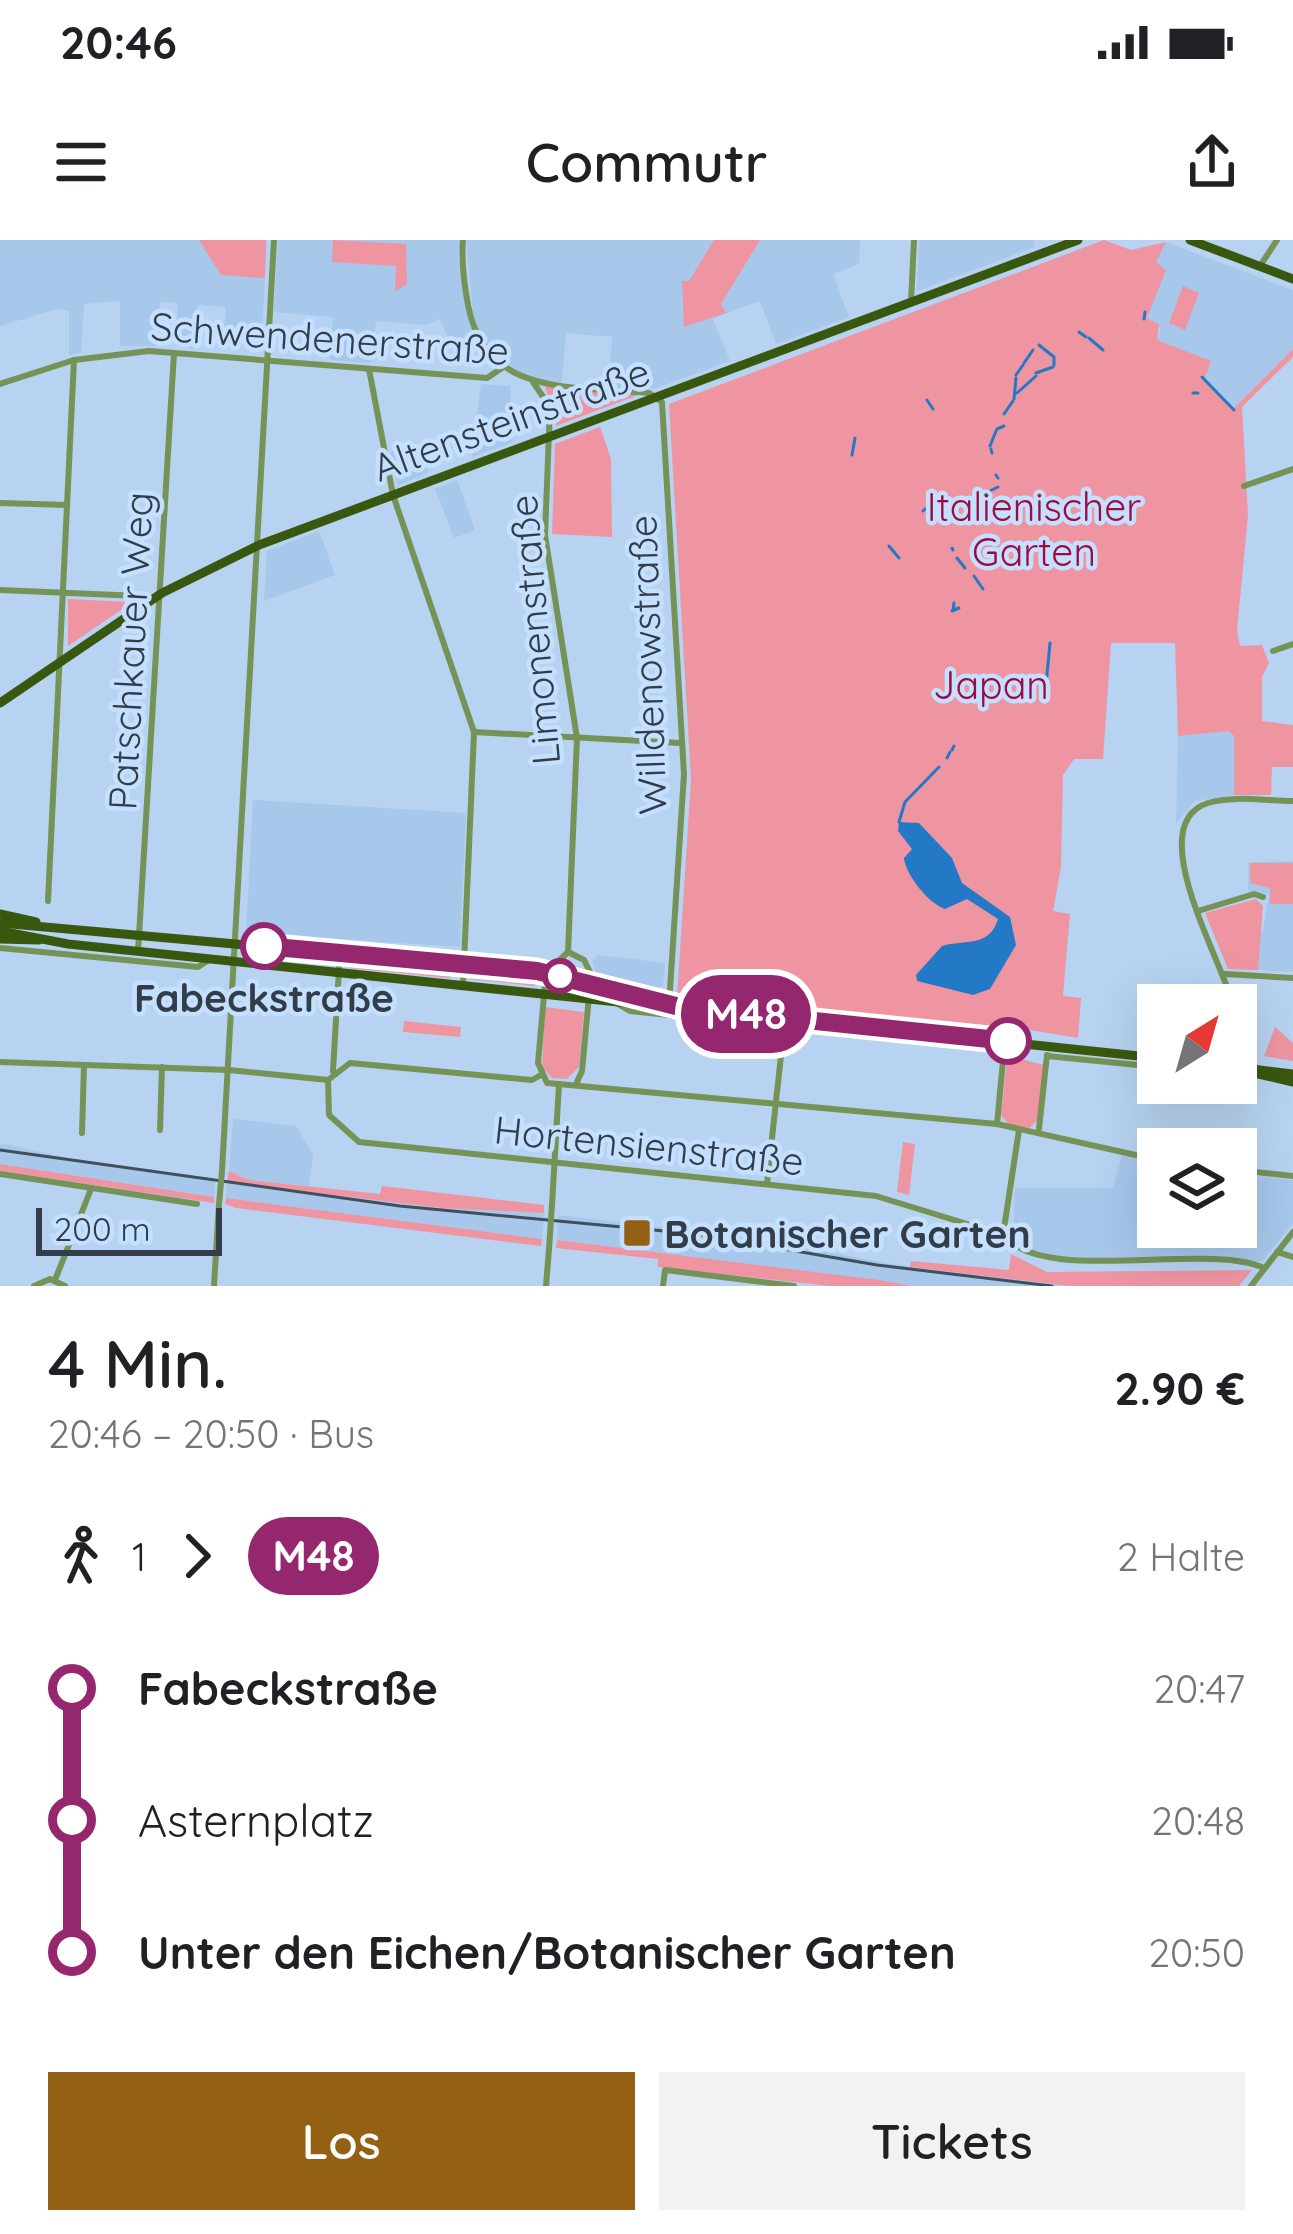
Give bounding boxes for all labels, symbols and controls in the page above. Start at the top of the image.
text: 20:46 [60,14,177,70]
text: Commutr [526,128,767,196]
icon: menu [48,129,114,195]
icon: share [1179,129,1245,195]
street label: Schwendenerstraße [149,301,511,375]
street label: Altensteinstraße [366,346,656,492]
park label: Italienischer Garten [927,482,1141,576]
street label: Patschkauer Weg [97,491,163,811]
street label: Limonenstraße [498,493,570,767]
street label: Willdenowstraße [617,514,677,816]
park label: Japan [933,660,1049,709]
marker: Fabeckstraße [242,924,286,968]
unlabelled marker [544,960,576,992]
place label: Fabeckstraße [134,973,394,1022]
line badge: M48 [677,975,815,1053]
north arrow [1137,984,1257,1104]
map controls [1137,984,1257,1248]
text: M48 [705,987,787,1040]
unlabelled marker [986,1019,1030,1063]
street label: Hortensienstraße [492,1104,806,1186]
button: layers [1137,1128,1257,1248]
scale bar [36,1202,222,1255]
text: 200 m [54,1208,151,1249]
place label: Botanischer Garten [664,1209,1031,1258]
marker: Botanischer Garten [621,1217,653,1249]
text: 4 Min. [48,1322,227,1405]
text: 2.90 € [1114,1360,1245,1416]
text: 20:46 – 20:50 · Bus [48,1409,374,1458]
icon: walk [48,1523,114,1589]
icon: forward [164,1523,230,1589]
text: M48 [272,1529,355,1582]
text: 1 [132,1532,146,1581]
text: 2 Halte [1117,1532,1245,1581]
text: Fabeckstraße [138,1660,438,1716]
text: 20:47 [1154,1664,1245,1713]
text: Asternplatz [138,1792,374,1848]
text: 20:48 [1151,1796,1245,1845]
text: Unter den Eichen/Botanischer Garten [138,1924,956,1980]
text: 20:50 [1148,1928,1245,1977]
button: Los [48,2072,635,2210]
button: Tickets [659,2072,1245,2210]

